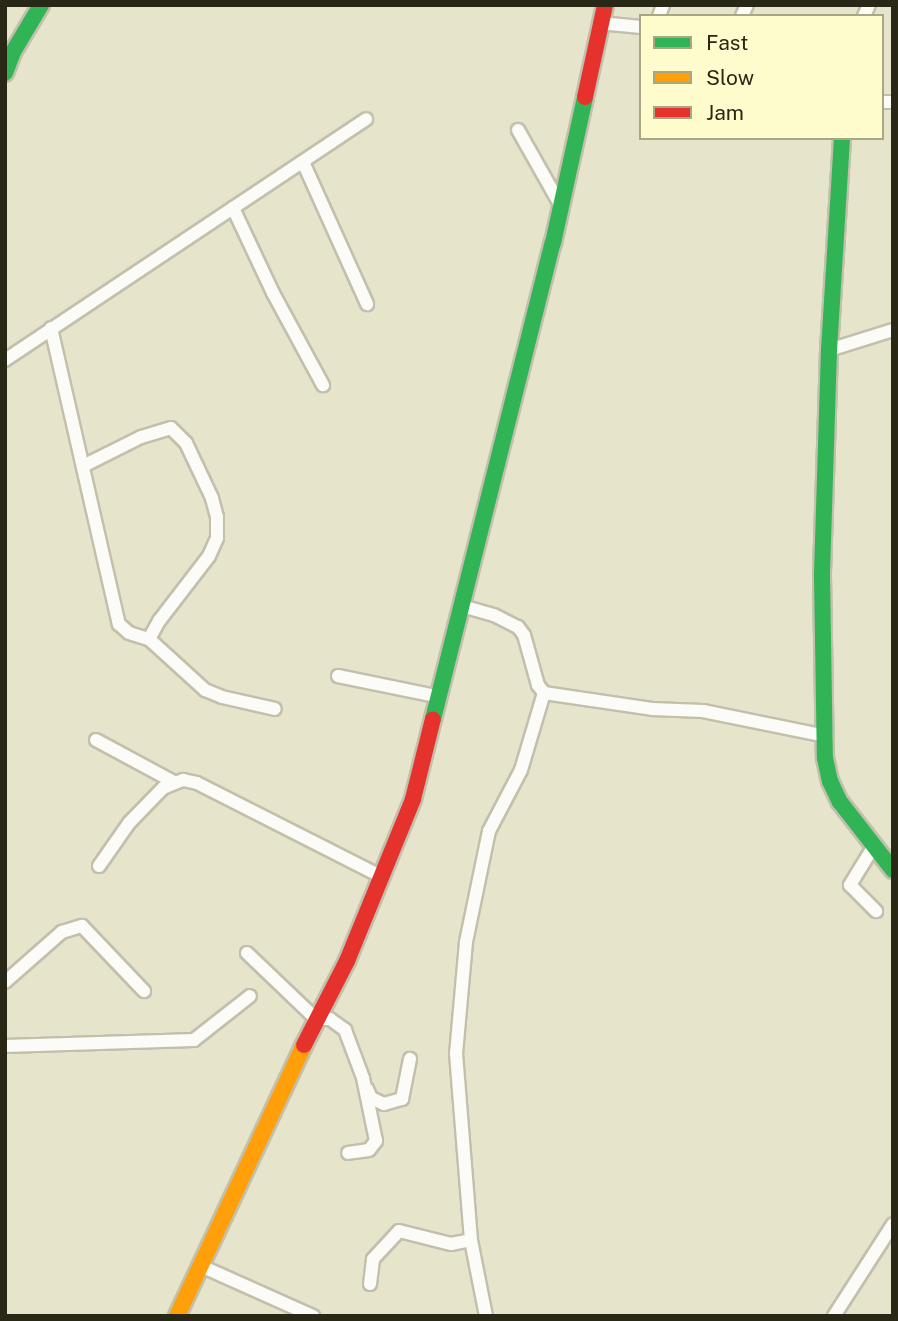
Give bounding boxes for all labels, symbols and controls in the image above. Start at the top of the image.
legend [639,14,884,140]
text: Fast [706,30,748,55]
text: Slow [706,65,754,90]
text: Jam [706,100,744,125]

